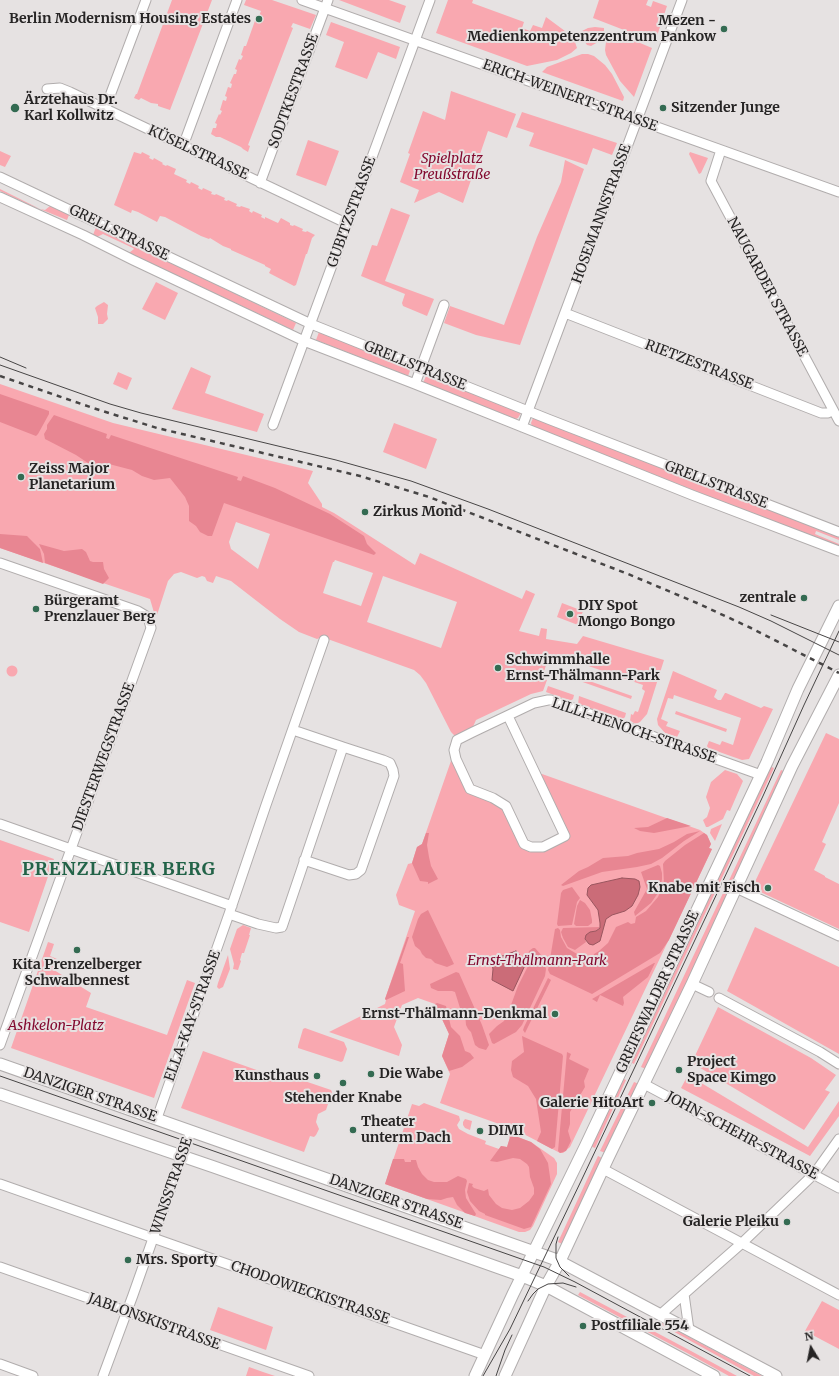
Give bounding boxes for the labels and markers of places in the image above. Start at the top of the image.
place label: Berlin Modernism Housing Estates [9,11,251,27]
place label: Mezen - Medienkompetenzzentrum Pankow [467,13,716,46]
marker: Berlin Modernism Housing Estates [254,14,264,24]
marker: Mezen - Medienkompetenzzentrum Pankow [719,24,729,34]
place label: Ärztehaus Dr. Karl Kollwitz [24,92,118,124]
place label: Sitzender Junge [671,100,780,116]
marker: Ärztehaus Dr. Karl Kollwitz [9,102,21,114]
marker: Sitzender Junge [658,103,668,113]
place label: Zeiss Major Planetarium [29,461,115,494]
marker: Zeiss Major Planetarium [16,472,26,482]
place label: Zirkus Mond [373,504,462,520]
marker: Zirkus Mond [360,507,370,517]
place label: zentrale [739,590,796,606]
place label: Bürgeramt Prenzlauer Berg [44,593,155,626]
marker: zentrale [799,593,809,603]
place label: DIY Spot Mongo Bongo [578,598,675,630]
marker: Bürgeramt Prenzlauer Berg [31,604,41,614]
marker: DIY Spot Mongo Bongo [565,609,575,619]
place label: Schwimmhalle Ernst-Thälmann-Park [506,652,660,684]
marker: Schwimmhalle Ernst-Thälmann-Park [493,663,503,673]
place label: Knabe mit Fisch [648,880,760,896]
marker: Knabe mit Fisch [763,883,773,893]
marker: Kita Prenzelberger Schwalbennest [72,945,82,955]
place label: Kita Prenzelberger Schwalbennest [12,957,142,990]
place label: Ernst-Thälmann-Denkmal [362,1006,547,1022]
marker: Ernst-Thälmann-Denkmal [550,1009,560,1019]
place label: Project Space Kimgo [687,1054,776,1086]
marker: Project Space Kimgo [674,1065,684,1075]
place label: Die Wabe [379,1066,443,1082]
place label: Kunsthaus [235,1068,309,1084]
marker: Die Wabe [366,1069,376,1079]
marker: Kunsthaus [312,1071,322,1081]
marker: Stehender Knabe [338,1078,348,1088]
place label: Stehender Knabe [284,1090,402,1106]
place label: Galerie HitoArt [540,1095,644,1111]
marker: Galerie HitoArt [647,1098,657,1108]
place label: Theater unterm Dach [361,1114,451,1146]
place label: DIMI [488,1123,524,1139]
marker: Theater unterm Dach [348,1125,358,1135]
marker: DIMI [475,1126,485,1136]
place label: Galerie Pleiku [683,1214,779,1230]
marker: Galerie Pleiku [782,1217,792,1227]
place label: Mrs. Sporty [136,1252,217,1268]
marker: Mrs. Sporty [123,1255,133,1265]
place label: Postfiliale 554 [591,1318,689,1334]
marker: Postfiliale 554 [578,1321,588,1331]

